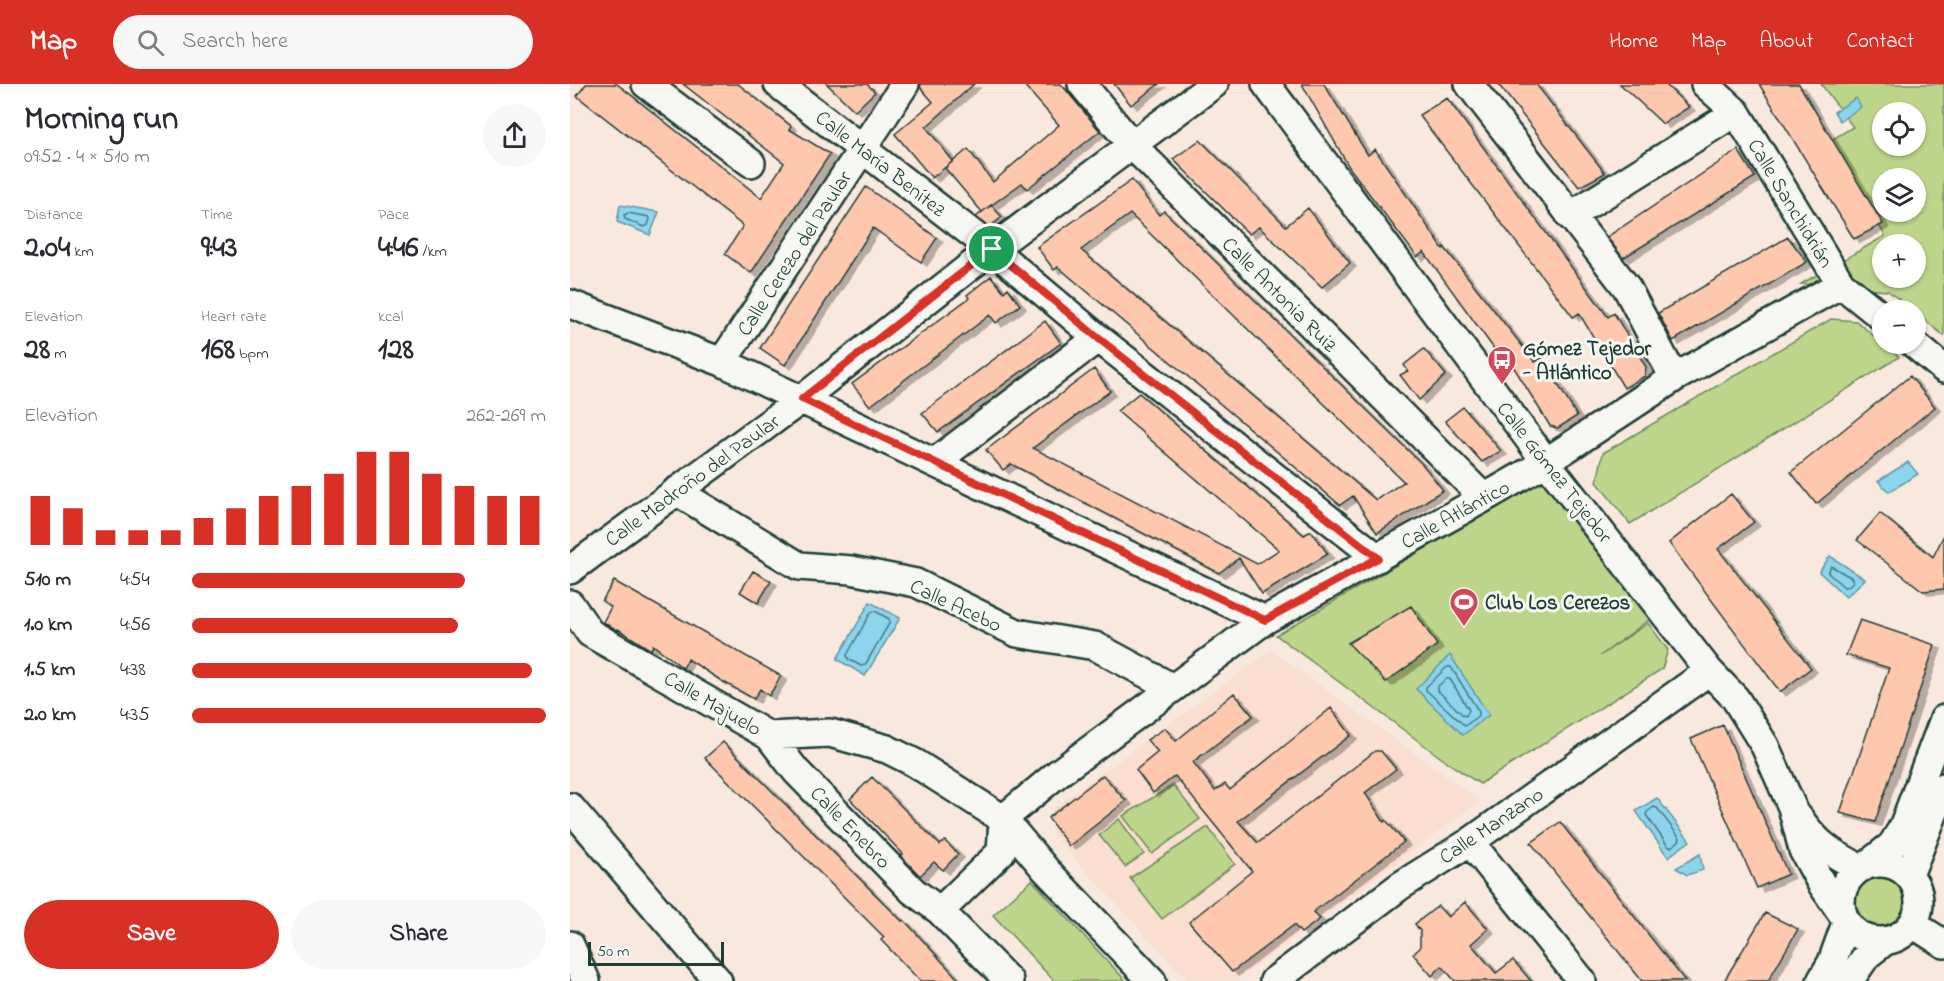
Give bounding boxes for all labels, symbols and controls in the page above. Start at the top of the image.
search box [113,15,533,69]
text: Map [30,22,77,63]
icon: search [134,26,167,59]
text: Search here [182,26,288,58]
text: Home [1609,27,1658,57]
text: Map [1691,27,1726,57]
text: About [1759,27,1813,57]
text: Contact [1846,27,1914,57]
text: Morning run [24,96,178,144]
map controls [1872,102,1926,354]
button: locate [1872,102,1926,156]
button: share [483,104,546,167]
street label: Calle María Benítez [808,104,952,225]
street label: Calle Sanchidrián [1739,134,1840,274]
text: 09:52 · 4 × 510 m [24,143,150,172]
street label: Calle Cerezo del Paular [731,165,861,343]
button: layers [1872,168,1926,222]
text: Distance [24,203,83,227]
text: Time [201,203,233,227]
text: Pace [378,203,409,227]
pin [966,223,1017,274]
text: 2.04 [24,227,70,271]
text: 9:43 [201,227,237,271]
text: 4:46 [378,227,418,271]
street label: Calle Antonia Ruiz [1214,231,1343,360]
icon: arrive [975,232,1008,265]
button: + [1872,234,1926,288]
text: km [70,240,94,264]
text: /km [418,240,447,264]
button: − [1872,300,1926,354]
text: Elevation [24,305,83,329]
text: Heart rate [201,305,267,329]
text: kcal [378,305,403,329]
text: 28 [24,329,50,373]
text: 168 [201,329,235,373]
text: 128 [378,329,414,373]
place label: Gómez Tejedor - Atlántico [1522,335,1652,389]
text: m [50,342,67,366]
text: bpm [235,342,269,366]
bus stop icon: Gómez Tejedor - Atlántico [1486,344,1518,386]
street label: Calle Gómez Tejedor [1488,396,1619,551]
text: Elevation [24,402,98,431]
text: 262–269 m [466,402,546,431]
street label: Calle Madroño del Paular [599,407,787,555]
street label: Calle Atlántico [1396,473,1516,558]
text: 510 m [24,566,71,595]
text: 4:54 [120,566,150,595]
street label: Calle Acebo [904,572,1006,641]
sports icon: Club Los Cerezos [1448,586,1480,628]
place label: Club Los Cerezos [1485,589,1631,619]
text: 1.0 km [24,611,72,640]
text: 4:56 [120,611,150,640]
text: 1.5 km [24,656,75,685]
text: 4:38 [120,656,146,685]
street label: Calle Majuelo [657,665,767,745]
text: 2.0 km [24,701,76,730]
text: 4:35 [120,701,150,730]
street label: Calle Enebro [802,780,897,877]
street label: Calle Manzano [1434,781,1550,873]
button: Save [24,900,279,969]
button: Share [291,900,546,969]
scale bar [588,939,724,966]
text: 50 m [597,940,629,964]

